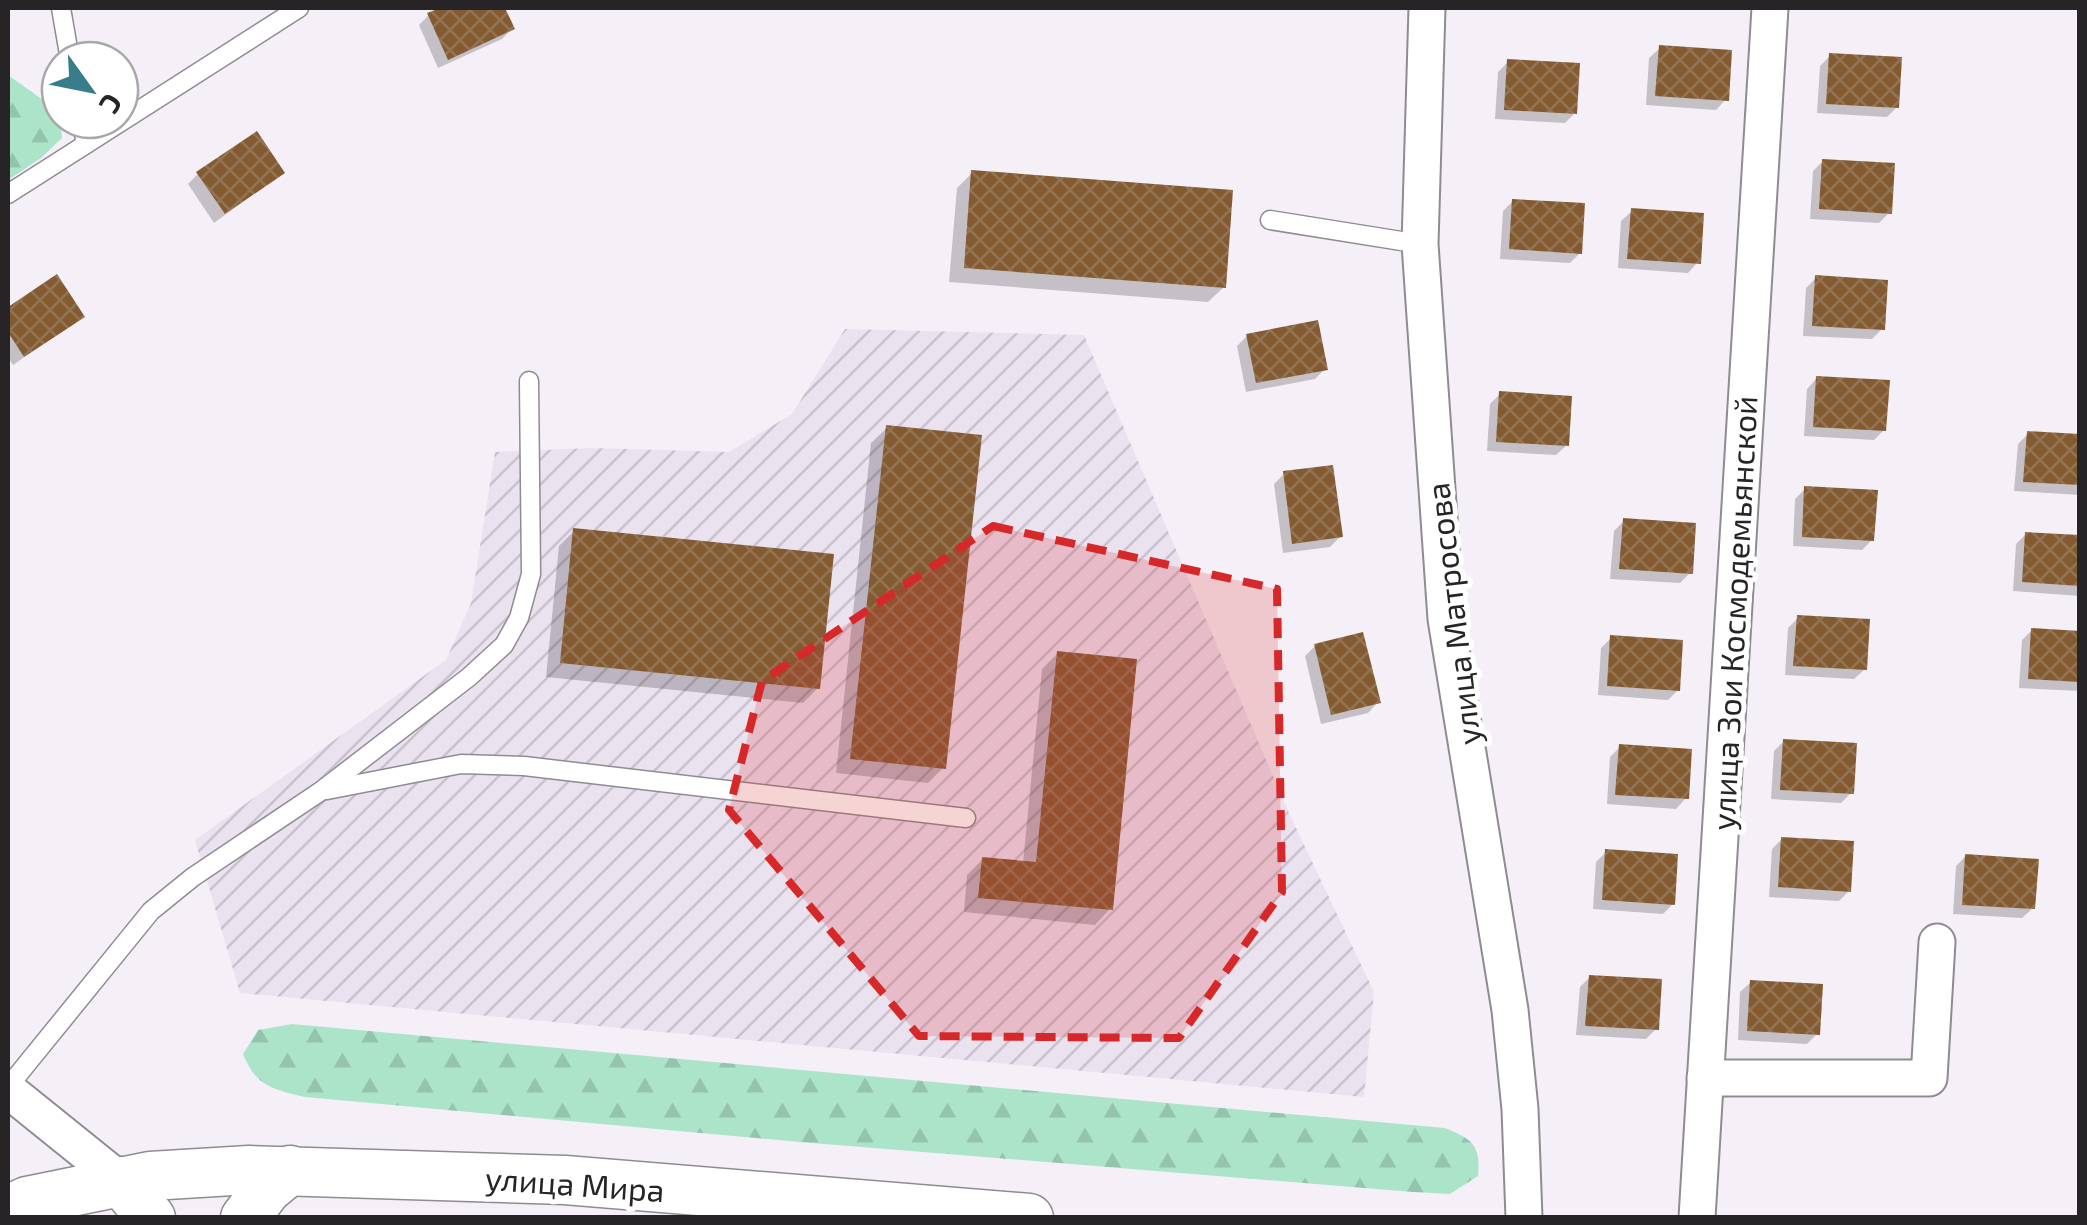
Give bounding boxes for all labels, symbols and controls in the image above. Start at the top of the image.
north arrow [40,40,140,140]
text: С [93,88,131,120]
street label: улица Зои Космодемьянской [1703,395,1764,831]
street label: улица Матросова [1417,481,1488,747]
street label: улица Мира [484,1158,666,1209]

